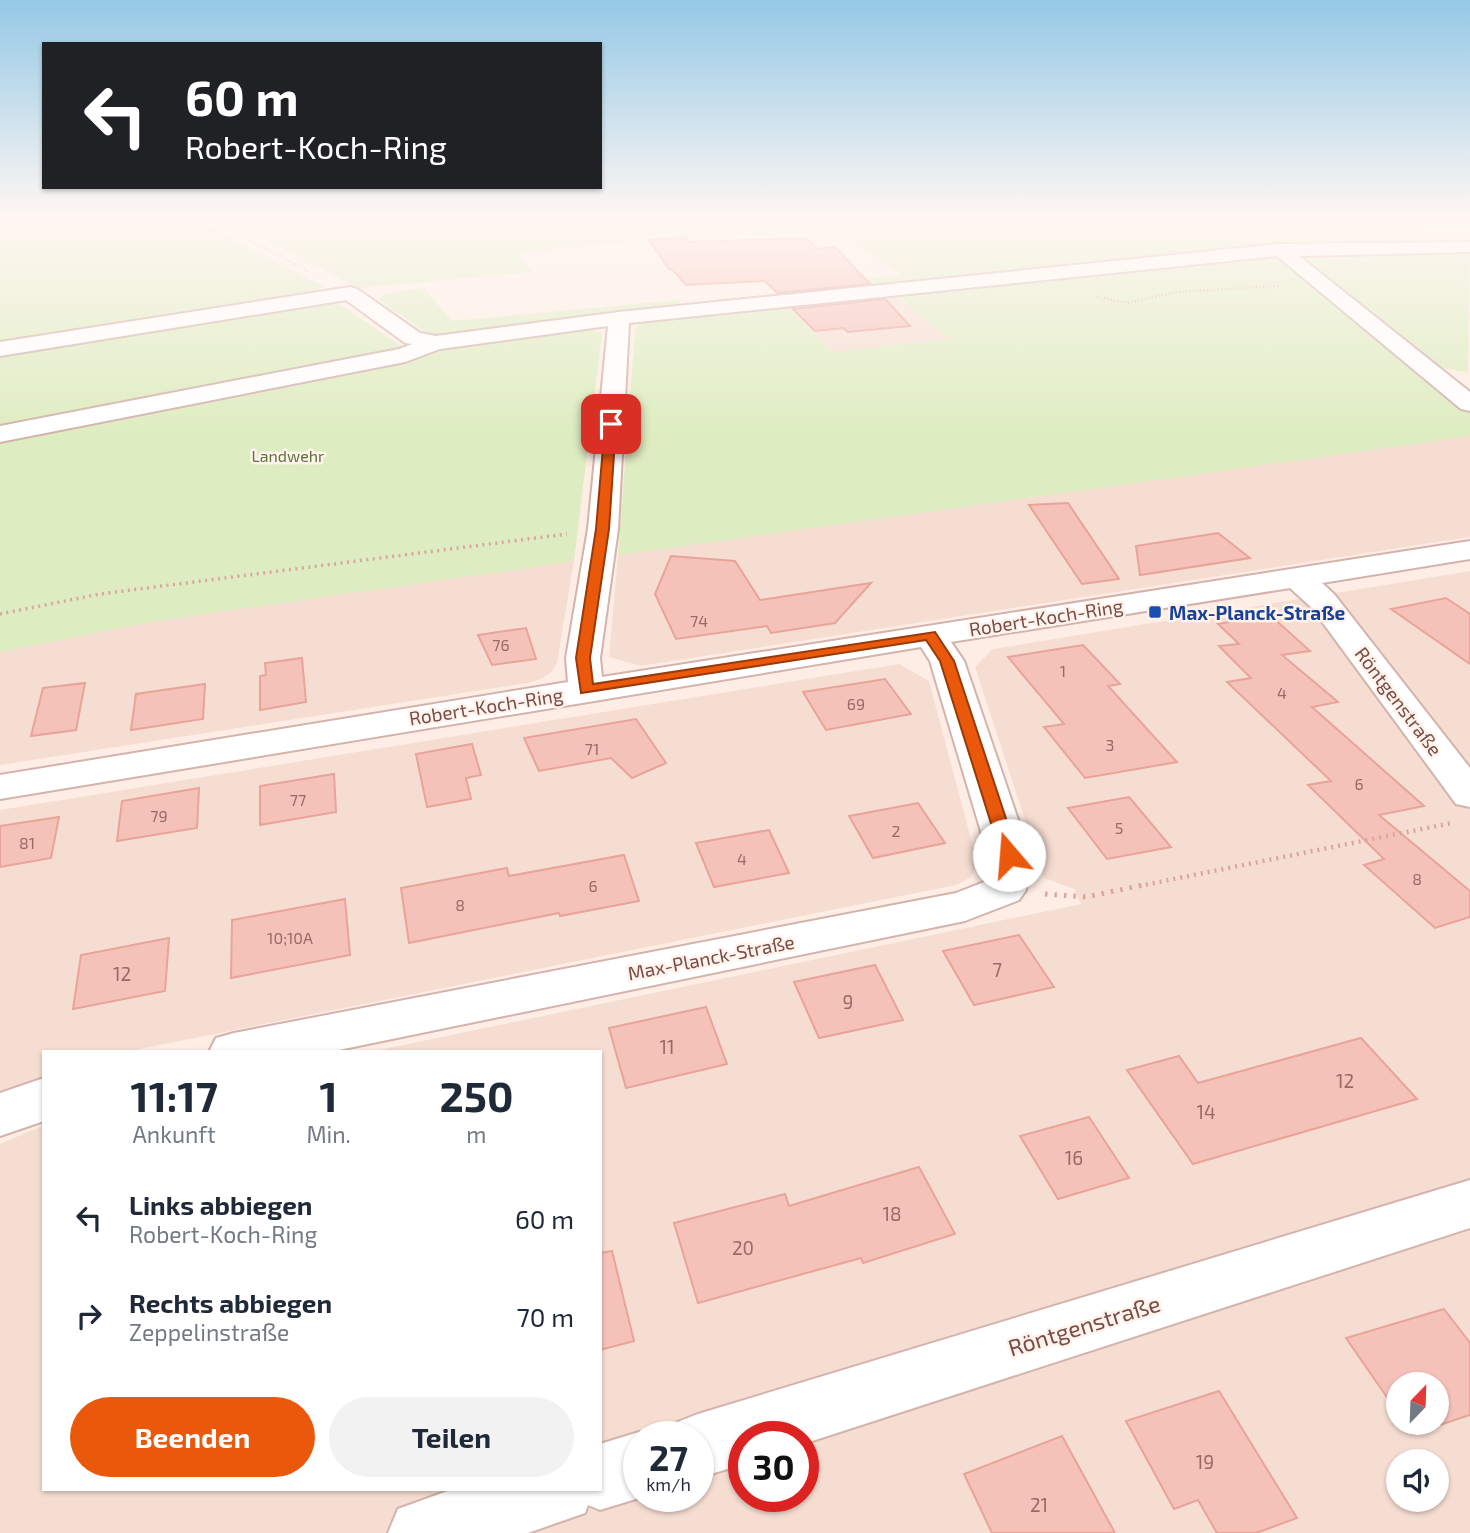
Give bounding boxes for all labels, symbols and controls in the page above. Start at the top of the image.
text: 60 m [185,67,299,126]
icon: left [70,70,161,161]
text: Robert-Koch-Ring [185,127,447,165]
pin [581,394,641,454]
icon: arrive [592,405,630,443]
park label: Landwehr [252,446,325,465]
street label: Robert-Koch-Ring [967,593,1125,641]
place label: Max-Planck-Straße [1169,601,1346,624]
marker: Max-Planck-Straße [1147,604,1163,620]
house number: 74 [690,611,708,630]
house number: 76 [492,635,510,654]
street label: Röntgenstraße [1351,642,1447,760]
house number: 1 [1060,661,1066,680]
street label: Robert-Koch-Ring [407,682,565,730]
house number: 4 [1277,683,1287,702]
house number: 69 [847,694,865,713]
house number: 3 [1106,735,1114,754]
house number: 71 [585,739,599,758]
house number: 6 [1354,774,1364,793]
house number: 77 [290,790,306,809]
house number: 79 [150,806,168,825]
position arrow [972,818,1046,892]
house number: 5 [1115,818,1123,837]
house number: 2 [892,821,901,840]
house number: 81 [19,833,35,852]
house number: 4 [737,849,747,868]
house number: 8 [1412,869,1422,888]
house number: 6 [588,876,598,895]
house number: 8 [455,895,465,914]
house number: 10;10A [267,928,313,947]
street label: Max-Planck-Straße [626,930,796,984]
house number: 7 [992,958,1002,981]
house number: 12 [113,962,131,985]
house number: 9 [843,990,853,1013]
house number: 11 [659,1035,675,1058]
house number: 12 [1336,1069,1354,1092]
text: 11:17 [130,1070,218,1120]
text: 1 [320,1070,338,1120]
text: 250 [439,1070,513,1120]
house number: 14 [1196,1100,1216,1123]
text: Ankunft [133,1120,216,1148]
text: Min. [306,1120,351,1148]
text: m [466,1120,487,1148]
house number: 16 [1065,1146,1083,1169]
text: Links abbiegen [129,1189,313,1220]
icon: left [70,1199,108,1237]
house number: 18 [882,1202,902,1225]
text: 60 m [515,1203,574,1234]
text: Robert-Koch-Ring [129,1220,317,1248]
house number: 20 [732,1236,754,1259]
text: Rechts abbiegen [129,1287,332,1318]
street label: Röntgenstraße [1004,1289,1164,1361]
icon: right [70,1297,108,1335]
text: 70 m [516,1301,574,1332]
text: Zeppelinstraße [129,1318,289,1346]
north arrow [1386,1372,1449,1435]
map controls [1386,1372,1449,1512]
button: Beenden [70,1397,315,1477]
button: Teilen [329,1397,574,1477]
speed limit sign: 30 [728,1421,819,1512]
text: 27 [649,1436,688,1478]
button: sound [1386,1449,1449,1512]
house number: 19 [1196,1450,1214,1473]
text: km/h [646,1473,691,1495]
house number: 21 [1030,1493,1048,1516]

